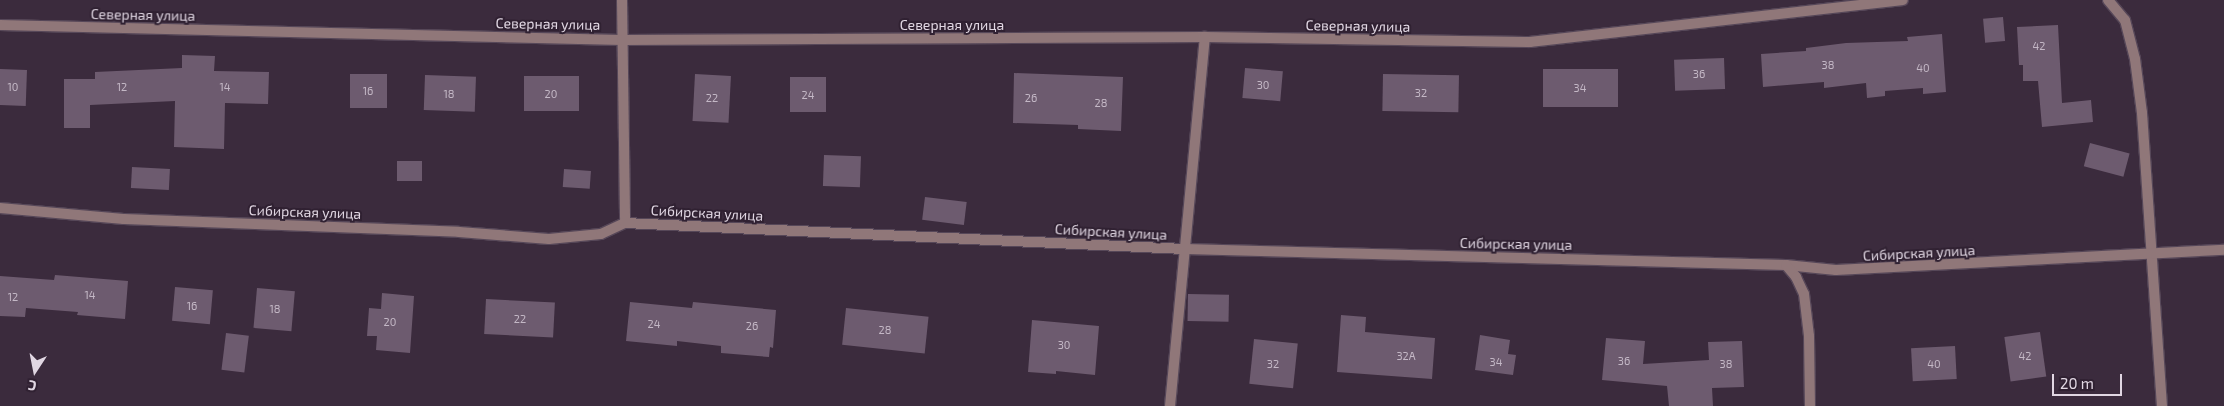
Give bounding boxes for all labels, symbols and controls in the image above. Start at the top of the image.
street label: Северная улица [91,6,195,24]
street label: Северная улица [496,15,600,33]
street label: Северная улица [900,17,1004,33]
street label: Северная улица [1306,17,1410,35]
house number: 42 [2033,39,2045,53]
house number: 38 [1822,58,1834,72]
house number: 40 [1916,61,1930,75]
house number: 36 [1693,67,1705,81]
house number: 30 [1257,78,1269,92]
house number: 10 [7,80,19,94]
house number: 12 [117,80,127,94]
house number: 14 [219,80,231,94]
house number: 34 [1574,81,1586,95]
house number: 16 [363,84,373,98]
house number: 32 [1415,86,1427,100]
house number: 18 [443,87,455,101]
house number: 20 [545,87,557,101]
house number: 24 [802,88,814,102]
house number: 22 [706,91,718,105]
house number: 26 [1025,91,1037,105]
house number: 28 [1095,96,1107,110]
street label: Сибирская улица [248,202,362,222]
street label: Сибирская улица [650,202,764,224]
street label: Сибирская улица [1054,221,1168,243]
street label: Сибирская улица [1460,235,1572,253]
street label: Сибирская улица [1862,242,1976,264]
house number: 14 [84,288,96,302]
house number: 12 [8,290,18,304]
house number: 16 [187,299,197,313]
house number: 18 [269,302,281,316]
house number: 22 [514,312,526,326]
house number: 20 [384,315,396,329]
house number: 24 [648,317,660,331]
house number: 26 [746,319,758,333]
house number: 28 [879,323,891,337]
house number: 30 [1058,338,1070,352]
north arrow [10,346,60,396]
house number: 32А [1396,349,1416,363]
house number: 42 [2019,349,2031,363]
house number: 36 [1618,354,1630,368]
house number: 34 [1490,355,1502,369]
house number: 32 [1267,357,1279,371]
house number: 38 [1720,357,1732,371]
house number: 40 [1927,357,1941,371]
scale bar [2054,364,2124,396]
text: 20 m [2060,374,2094,392]
text: С [26,377,38,395]

